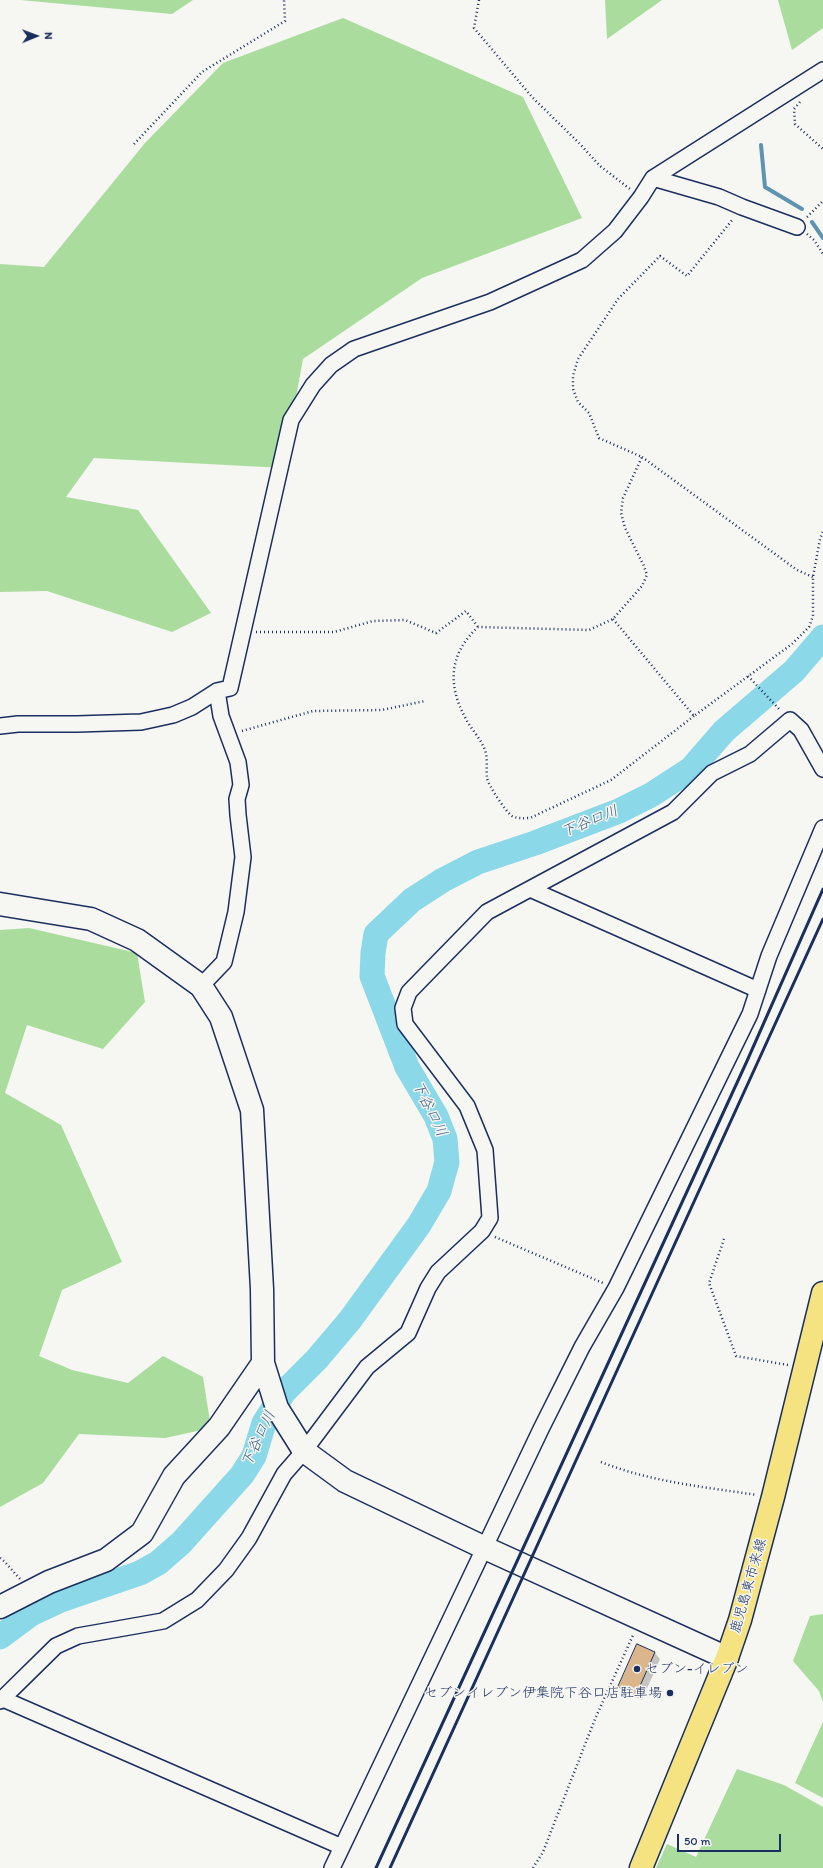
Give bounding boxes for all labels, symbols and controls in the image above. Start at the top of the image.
north arrow [16,16,56,56]
text: N [42,32,55,40]
water label: 下谷口川 [559,802,621,842]
water label: 下谷口川 [408,1078,450,1140]
water label: 下谷口川 [238,1408,280,1470]
street label: 鹿児島東市来線 [727,1537,771,1635]
place label: セブン-イレブン [645,1661,749,1677]
marker: セブン-イレブン [632,1664,642,1674]
place label: セブンイレブン伊集院下谷口店駐車場 [424,1685,662,1701]
marker: セブンイレブン伊集院下谷口店駐車場 [665,1688,675,1698]
scale bar [679,1826,783,1852]
text: 50 m [684,1834,710,1848]

